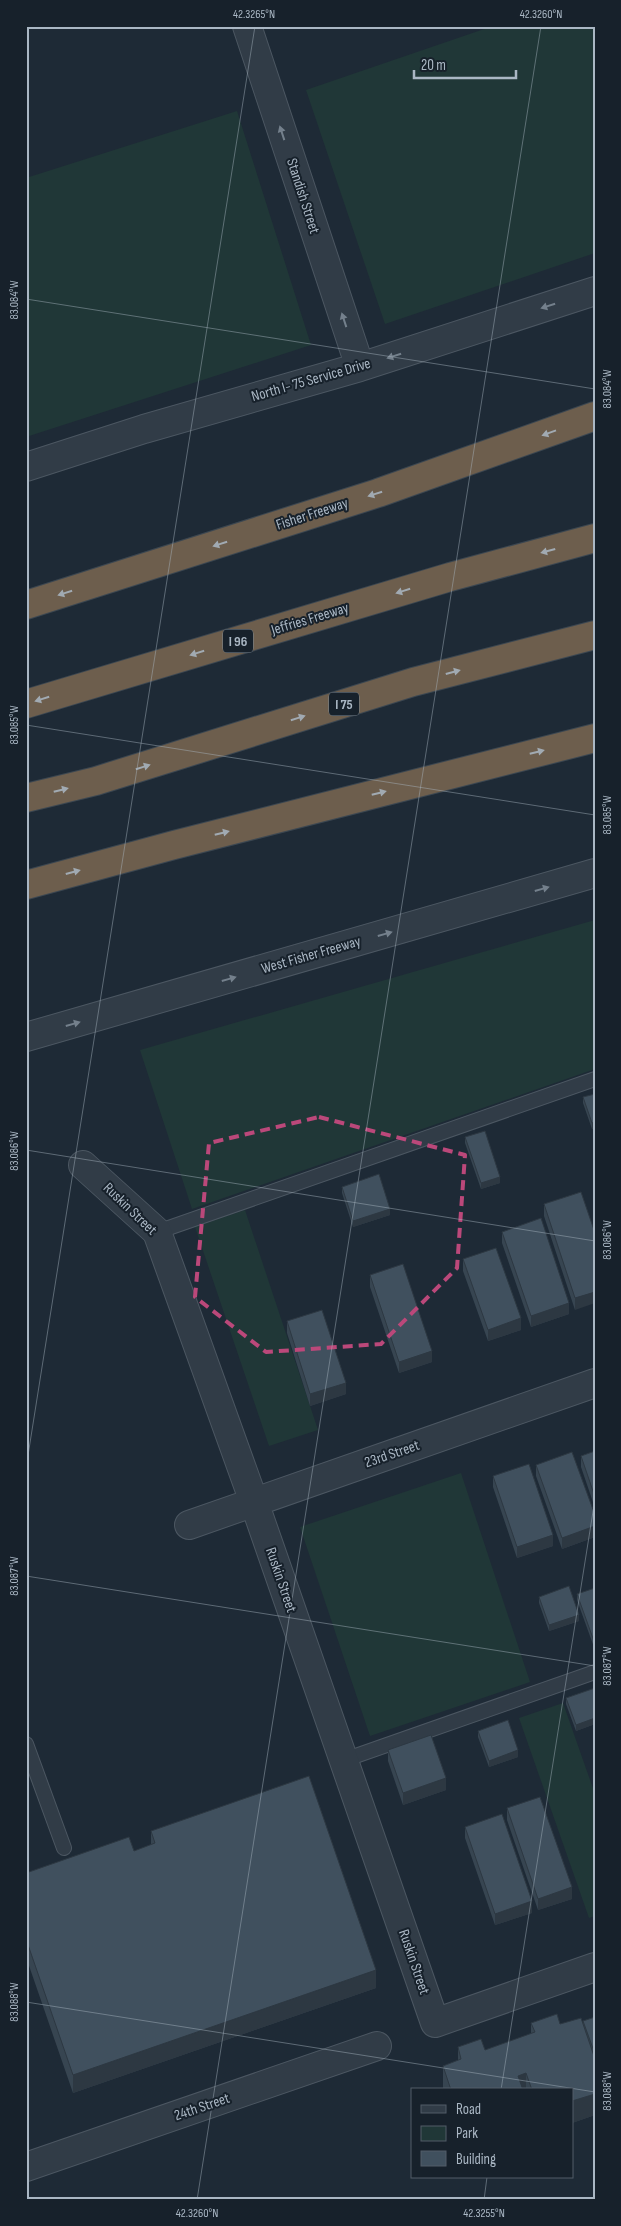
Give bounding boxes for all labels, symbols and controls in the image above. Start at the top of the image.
text: 42.3265°N [233,7,275,22]
text: 42.3260°N [520,7,562,22]
scale bar [414,48,516,80]
text: 20 m [421,56,446,75]
one-way arrow [278,125,286,140]
street label: Standish Street [282,156,324,236]
text: 83.084°W [7,280,22,319]
one-way arrow [541,302,556,310]
one-way arrow [340,313,348,328]
one-way arrow [386,352,401,360]
street label: North I- 75 Service Drive [249,354,373,406]
text: 83.084°W [600,369,615,408]
one-way arrow [541,429,556,437]
one-way arrow [367,491,382,499]
street label: Fisher Freeway [274,493,351,535]
one-way arrow [212,540,227,548]
one-way arrow [540,547,555,555]
one-way arrow [396,588,411,596]
one-way arrow [57,589,72,597]
street label: Jeffries Freeway [268,598,351,640]
road number: I 96 [223,630,253,652]
one-way arrow [190,649,205,657]
one-way arrow [446,668,461,676]
road number: I 75 [329,692,359,716]
one-way arrow [34,696,49,704]
text: 83.085°W [7,705,22,744]
one-way arrow [290,714,305,722]
one-way arrow [529,748,544,756]
one-way arrow [135,762,150,770]
one-way arrow [54,786,69,794]
one-way arrow [372,788,387,796]
text: 83.085°W [600,795,615,834]
one-way arrow [214,828,229,836]
one-way arrow [66,868,81,876]
one-way arrow [534,884,549,892]
one-way arrow [378,929,393,937]
street label: West Fisher Freeway [259,932,363,978]
one-way arrow [222,974,237,982]
one-way arrow [66,1019,81,1027]
text: 83.086°W [7,1131,22,1171]
street label: Ruskin Street [99,1179,161,1240]
text: 83.086°W [600,1220,615,1260]
street label: 23rd Street [362,1436,422,1472]
street label: Ruskin Street [261,1545,301,1615]
text: 83.087°W [7,1556,22,1596]
text: 83.087°W [600,1646,615,1686]
street label: Ruskin Street [394,1927,434,1997]
text: 83.088°W [7,1982,22,2022]
text: 83.088°W [600,2071,615,2111]
legend [411,2088,574,2178]
street label: 24th Street [172,2089,233,2125]
text: Road [456,2100,481,2119]
text: Park [456,2124,478,2143]
text: Building [456,2150,496,2169]
text: 42.3260°N [176,2206,218,2221]
text: 42.3255°N [463,2206,505,2221]

